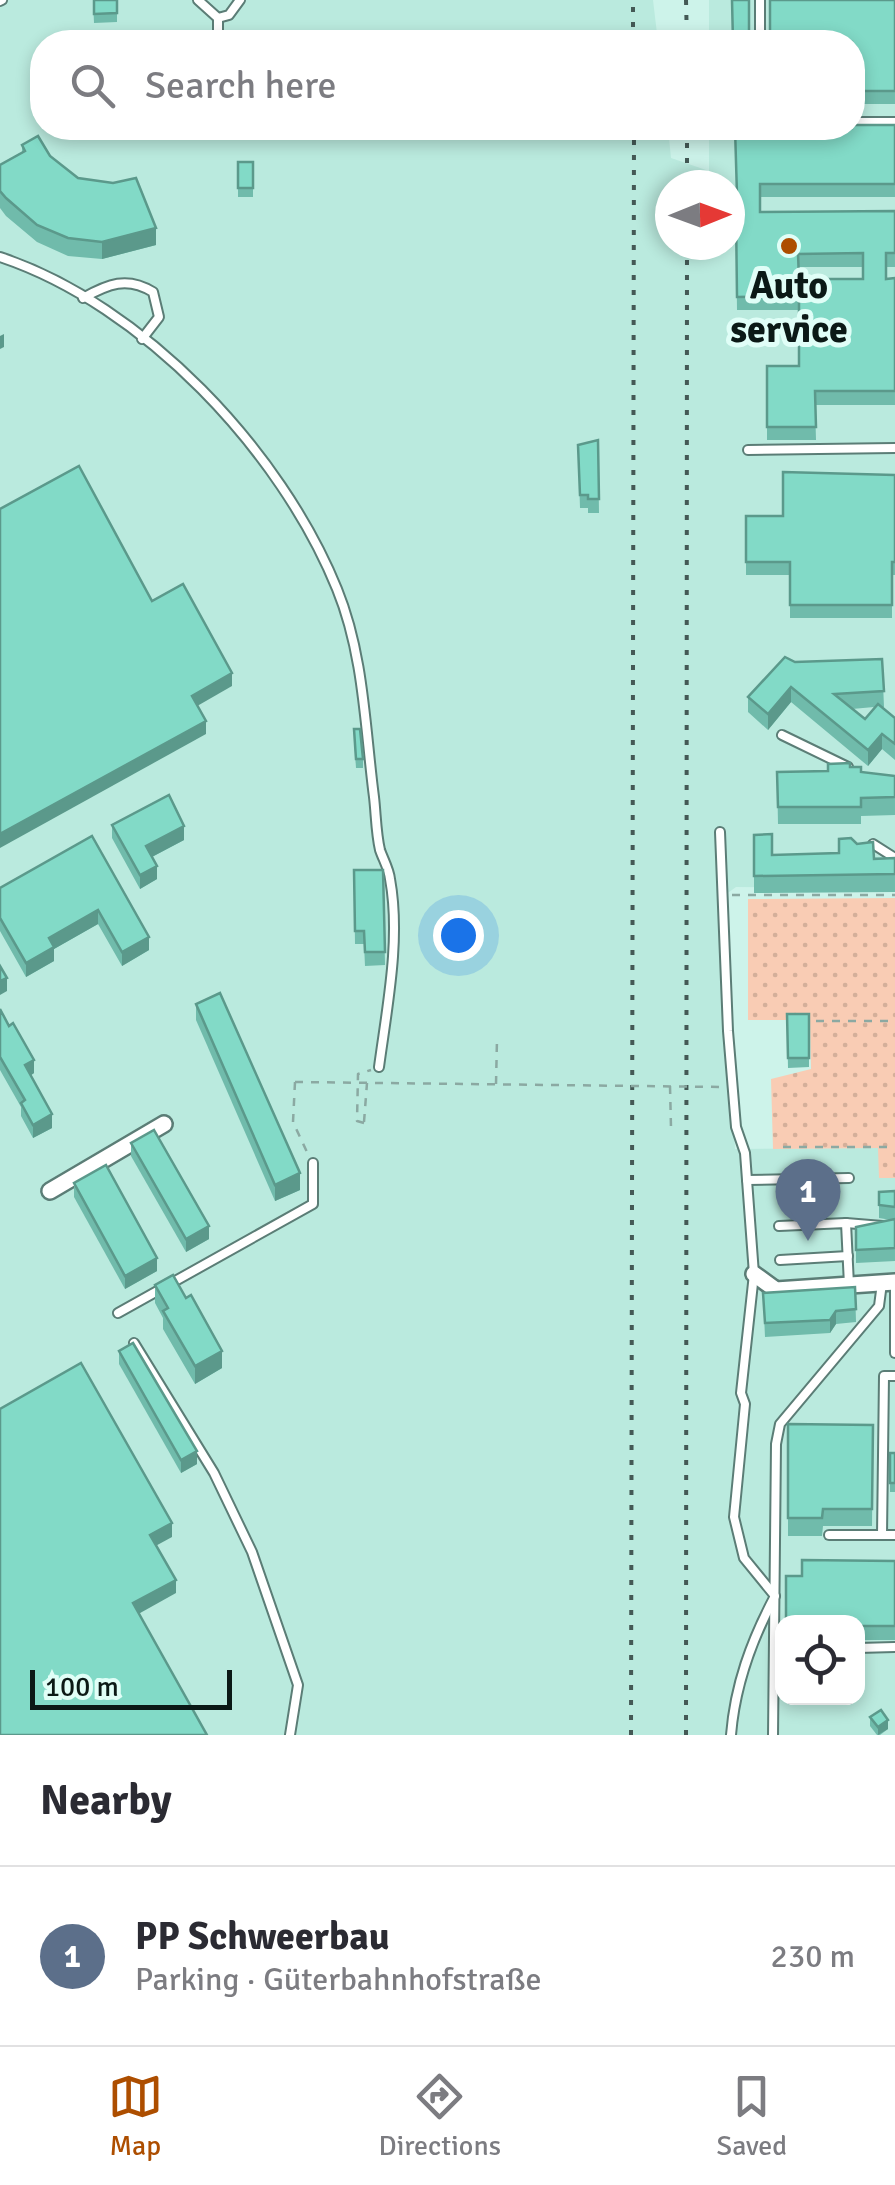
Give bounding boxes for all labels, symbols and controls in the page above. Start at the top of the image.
search box [30,30,865,140]
icon: search [65,58,120,113]
text: Search here [145,62,337,109]
north arrow [655,170,745,260]
marker: Auto service [778,235,800,257]
place label: Auto service [730,262,848,353]
your location [433,910,484,961]
pin: 1 [776,1158,840,1241]
map controls [775,1615,865,1705]
button: locate [775,1615,865,1705]
scale bar [30,1665,232,1710]
text: 100 m [45,1670,119,1704]
text: Nearby [40,1775,172,1826]
text: PP Schweerbau [135,1913,390,1960]
text: 1 [64,1937,81,1976]
text: 230 m [771,1937,855,1976]
text: Parking · Güterbahnhofstraße [135,1960,542,1999]
tab: Map [108,2069,163,2163]
tab: Directions [379,2069,501,2163]
tab: Saved [717,2069,787,2163]

